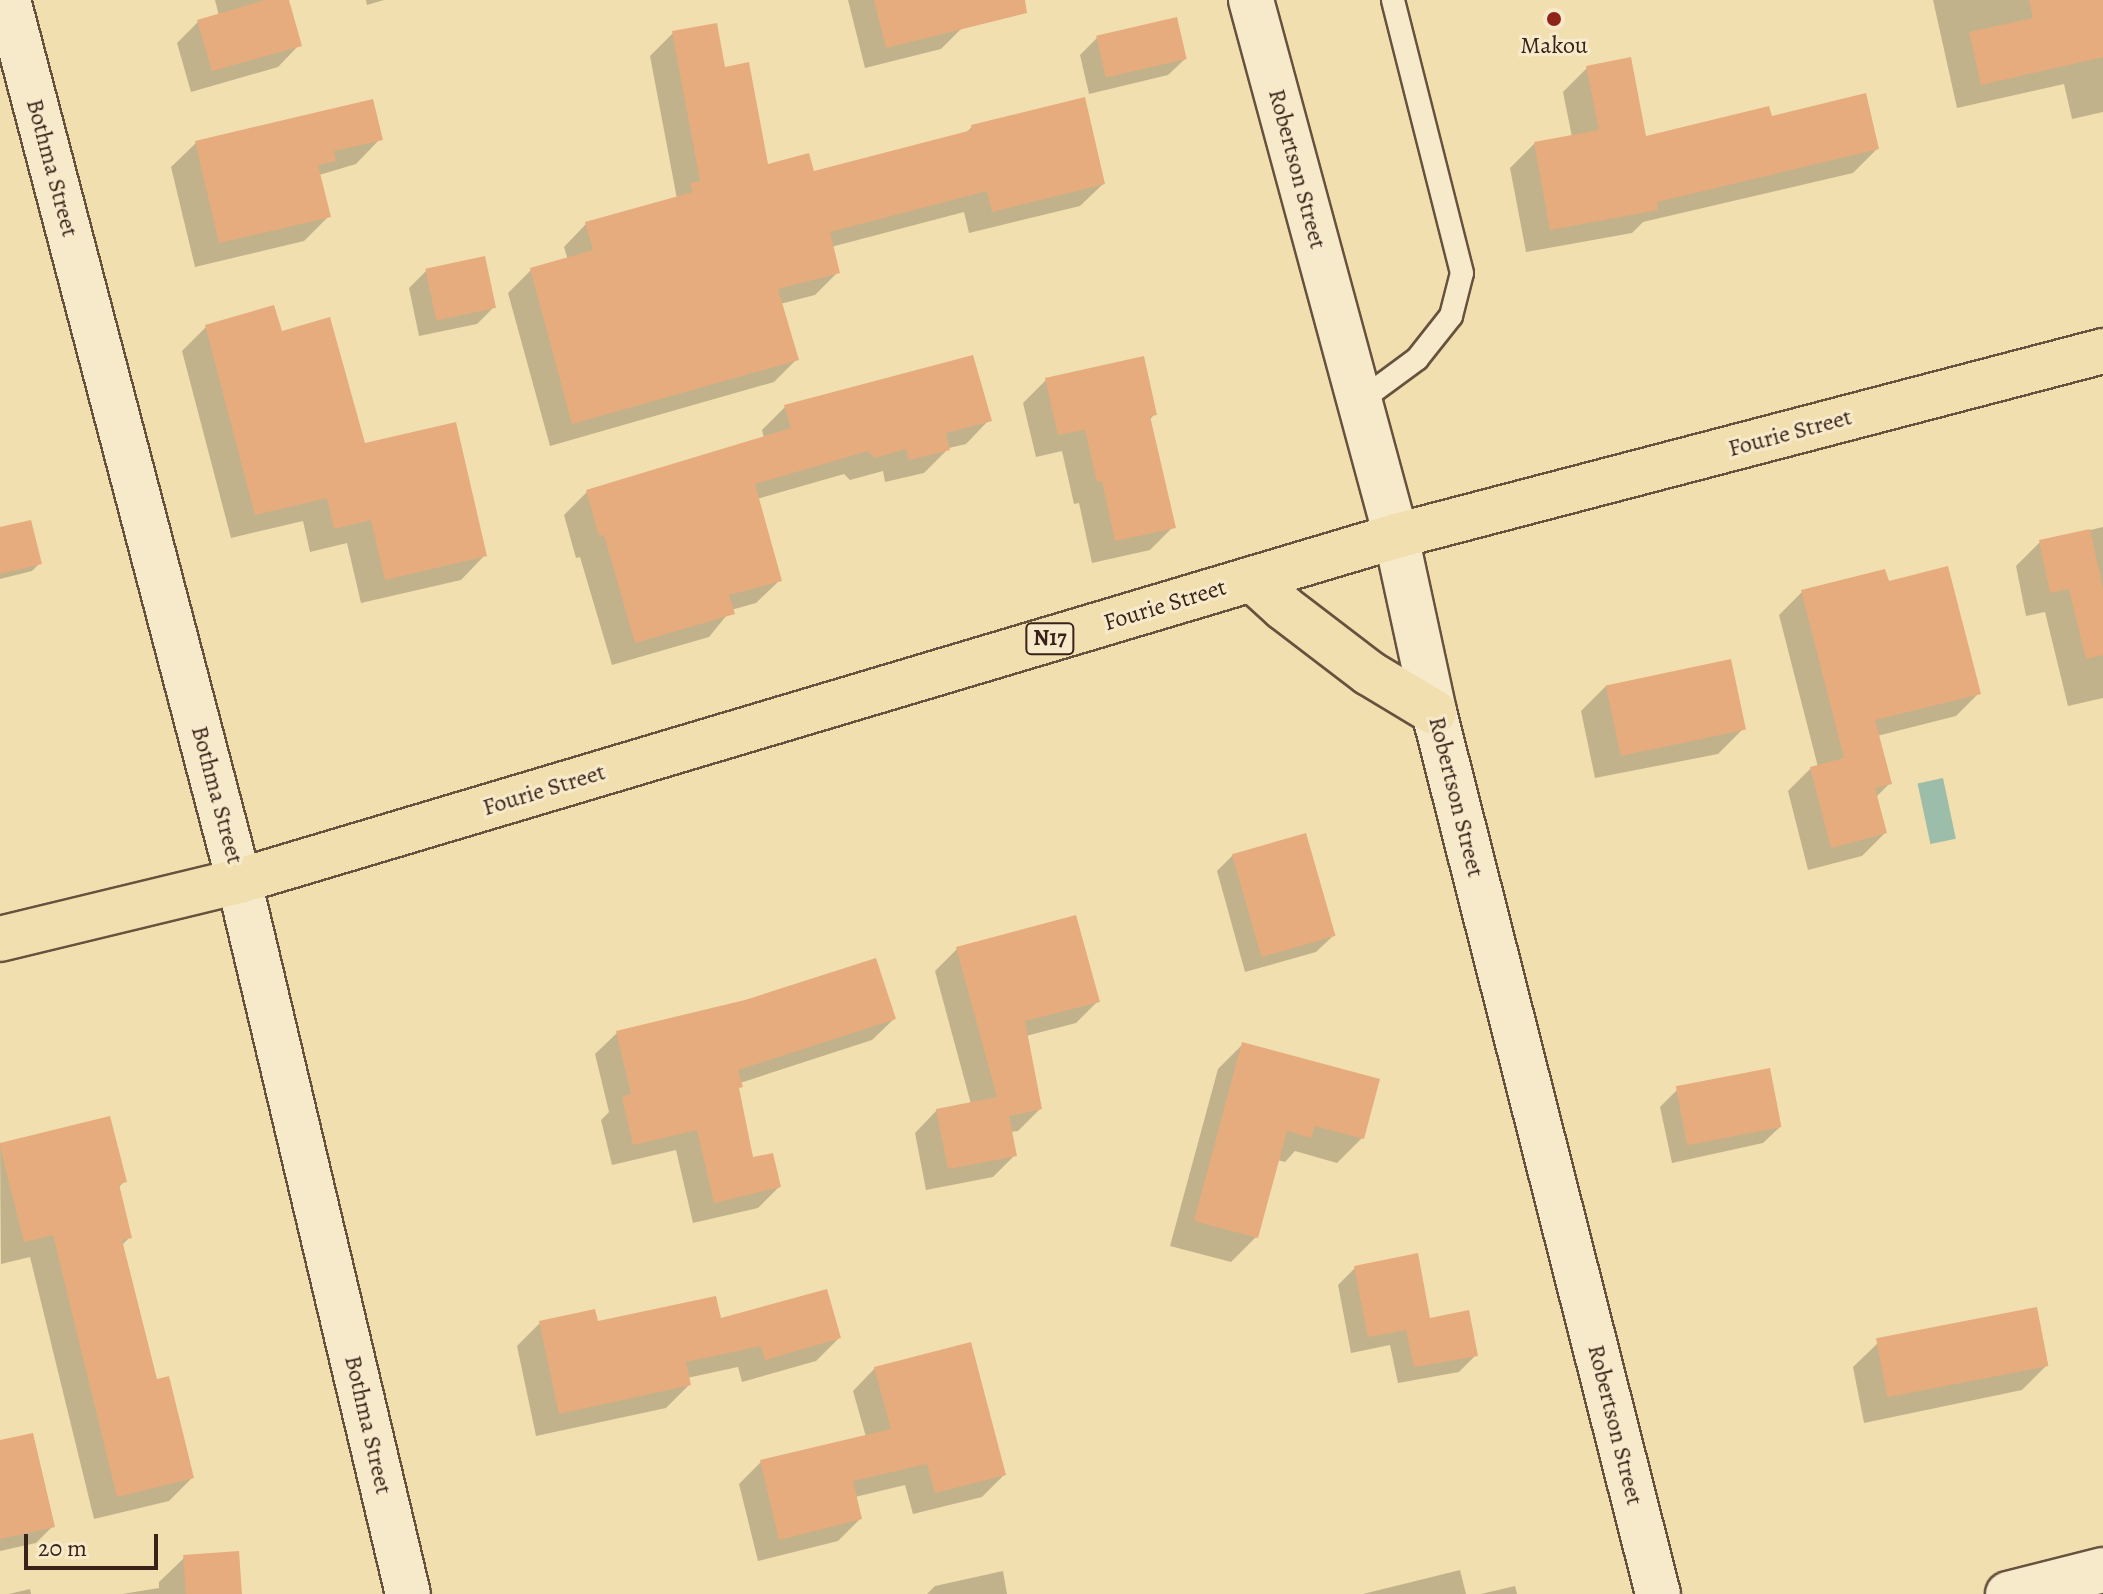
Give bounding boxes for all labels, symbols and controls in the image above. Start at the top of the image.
marker: Makou [1545,10,1563,28]
place label: Makou [1520,32,1588,60]
street label: Robertson Street [1262,86,1332,252]
street label: Bothma Street [20,96,84,240]
street label: Fourie Street [1725,403,1855,463]
street label: Fourie Street [1100,573,1230,637]
road number: N17 [1024,621,1076,657]
street label: Robertson Street [1422,714,1490,880]
street label: Bothma Street [185,723,249,867]
street label: Fourie Street [479,758,609,822]
street label: Robertson Street [1581,1342,1649,1508]
street label: Bothma Street [338,1353,398,1497]
scale bar [28,1518,162,1568]
text: 20 m [38,1532,87,1564]

